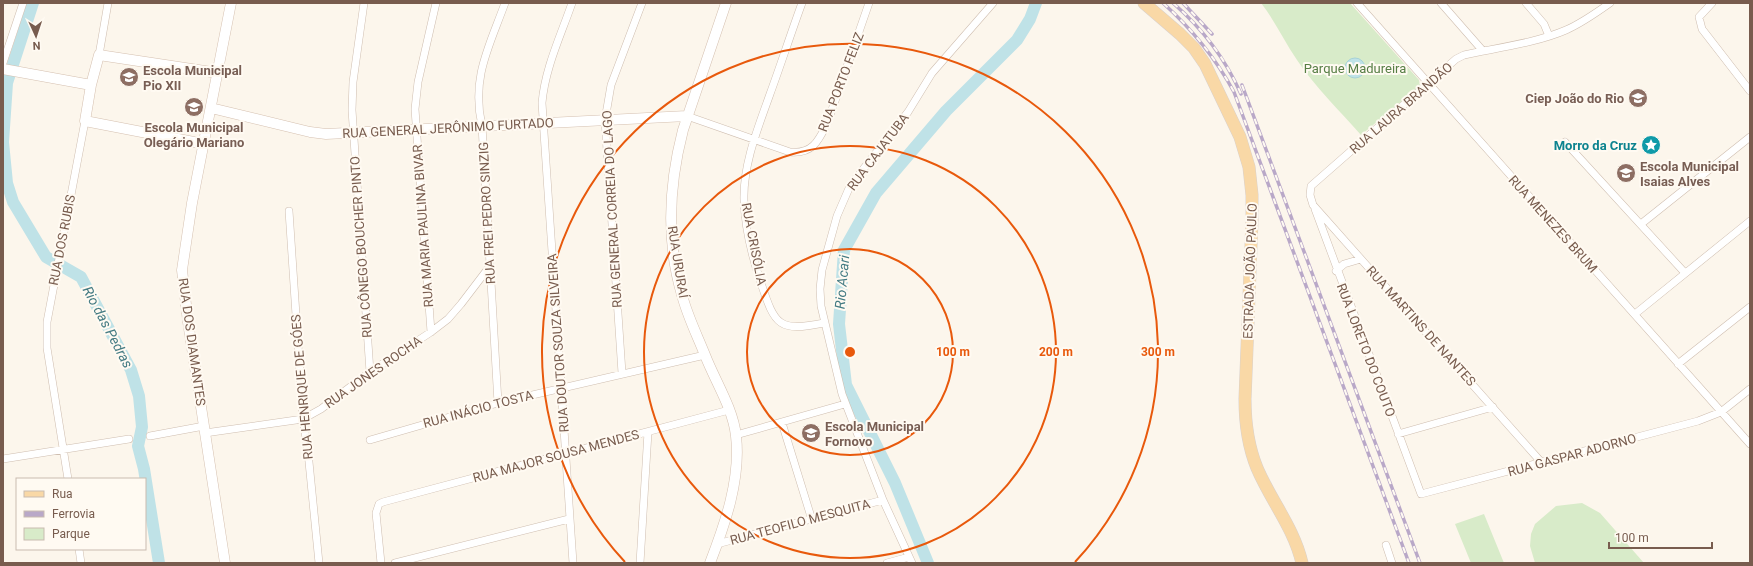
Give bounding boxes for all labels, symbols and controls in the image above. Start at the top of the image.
north arrow [16,16,56,56]
street label: RUA PORTO FELIZ [815,30,867,134]
text: N [32,39,41,52]
street label: RUA LAURA BRANDÃO [1346,58,1455,157]
park label: Parque Madureira [1304,61,1406,76]
place label: Escola Municipal Pio XII [143,63,242,93]
school or university icon: Escola Municipal Pio XII [118,66,140,88]
school or university icon: Ciep João do Rio [1627,87,1649,109]
place label: Ciep João do Rio [1525,91,1624,106]
school or university icon: Escola Municipal Olegário Mariano [183,96,205,118]
street label: RUA GENERAL CORREIA DO LAGO [599,110,625,308]
street label: RUA CAJATUBA [844,110,912,193]
street label: RUA GENERAL JERÔNIMO FURTADO [342,115,554,141]
place label: Escola Municipal Olegário Mariano [144,120,244,150]
place icon: Morro da Cruz [1640,134,1662,156]
place label: Morro da Cruz [1554,138,1637,153]
street label: RUA FREI PEDRO SINZIG [476,142,498,284]
street label: RUA MARIA PAULINA BIVAR [410,144,436,308]
street label: RUA CÔNEGO BOUCHER PINTO [347,156,375,338]
place label: Escola Municipal Isaias Alves [1640,159,1739,189]
school or university icon: Escola Municipal Isaias Alves [1615,162,1637,184]
street label: RUA MENEZES BRUM [1505,172,1601,276]
street label: RUA DOS RUBIS [46,193,78,287]
street label: RUA CRISÓLIA [739,201,769,287]
street label: ESTRADA JOÃO PAULO [1239,203,1260,339]
street label: RUA URURAÍ [665,225,691,300]
street label: RUA DOUTOR SOUZA SILVEIRA [544,253,572,433]
water label: Rio Acari [832,254,852,310]
street label: RUA MARTINS DE NANTES [1363,263,1479,389]
street label: RUA DOS DIAMANTES [176,277,208,407]
street label: RUA LORETO DO COUTO [1334,281,1398,419]
water label: Rio das Pedras [80,283,136,371]
street label: RUA HENRIQUE DE GÓES [288,314,316,460]
street label: RUA JONES ROCHA [322,333,425,411]
centre of rings [843,345,857,359]
text: 100 m [936,345,970,359]
text: 200 m [1039,345,1073,359]
text: 300 m [1141,345,1175,359]
street label: RUA INÁCIO TOSTA [421,387,535,431]
place label: Escola Municipal Fornovo [825,419,924,449]
school or university icon: Escola Municipal Fornovo [800,422,822,444]
street label: RUA MAJOR SOUSA MENDES [471,426,641,485]
street label: RUA GASPAR ADORNO [1506,431,1638,479]
legend [16,478,146,550]
text: Rua [52,487,73,501]
street label: RUA TEOFILO MESQUITA [728,496,872,548]
text: Ferrovia [52,507,95,521]
scale bar [1609,524,1712,550]
text: Parque [52,527,90,541]
text: 100 m [1615,531,1649,545]

